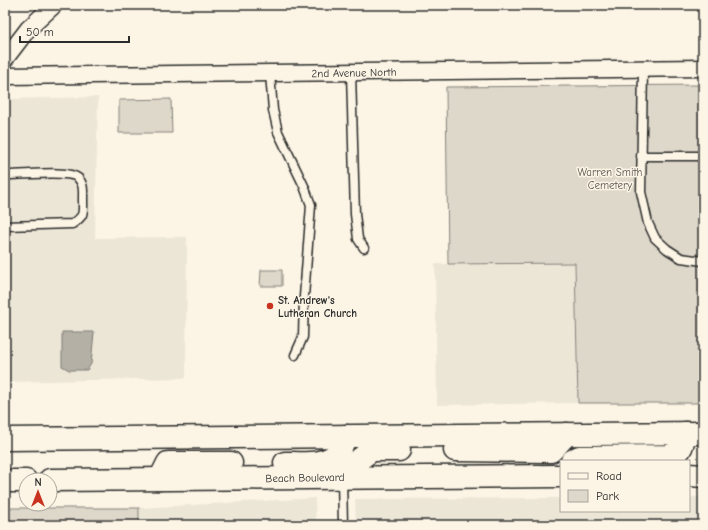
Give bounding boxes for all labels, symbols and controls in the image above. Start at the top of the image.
scale bar [20,18,129,44]
text: 50 m [26,25,54,39]
street label: 2nd Avenue North [311,66,397,80]
park label: Warren Smith Cemetery [578,166,643,192]
place label: St. Andrew's Lutheran Church [278,294,357,320]
marker: St. Andrew's Lutheran Church [265,301,275,311]
legend [560,460,690,512]
text: Road [596,469,622,483]
street label: Beach Boulevard [265,471,345,485]
north arrow [18,472,58,512]
text: N [34,476,42,489]
text: Park [596,489,619,503]

